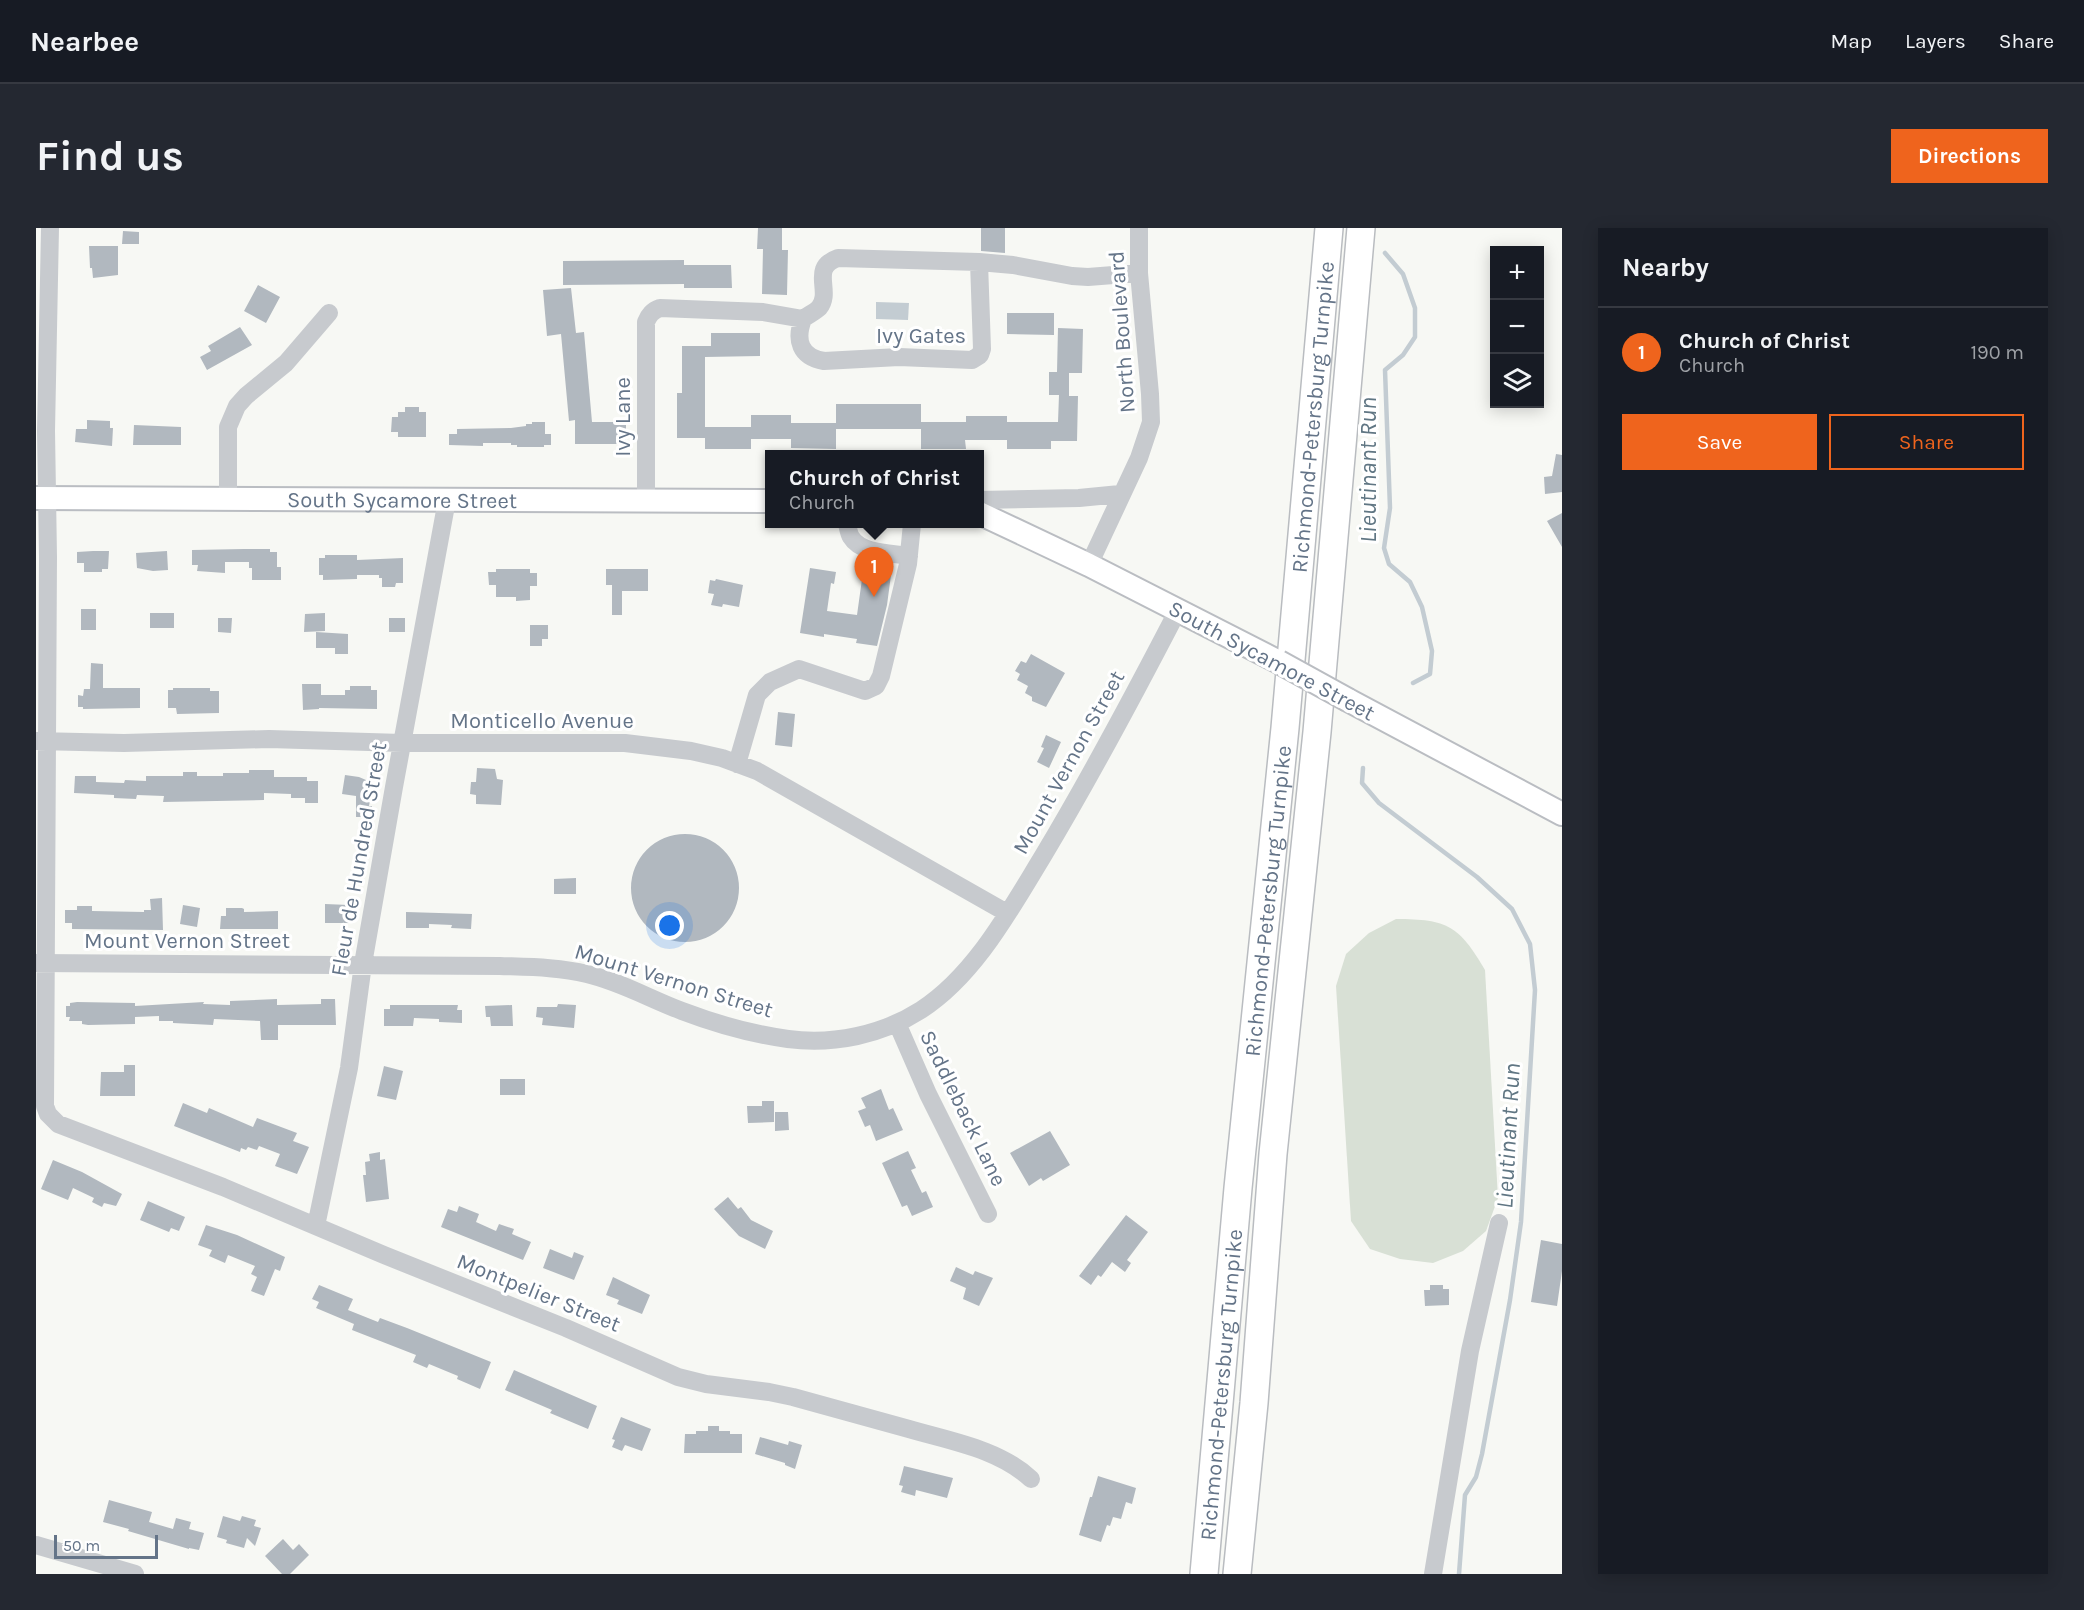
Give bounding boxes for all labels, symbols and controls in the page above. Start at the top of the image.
text: Nearbee [30,25,139,58]
text: Map [1830,29,1872,53]
text: Layers [1905,29,1966,53]
text: Share [1999,29,2054,53]
button: Directions [1891,129,2048,183]
text: Find us [36,131,184,181]
map controls [1490,246,1544,408]
button: + [1490,246,1544,300]
street label: North Boulevard [1103,250,1141,414]
text: Nearby [1622,252,1709,283]
street label: Richmond-Petersburg Turnpike [1287,260,1340,574]
button: − [1490,300,1544,354]
street label: Ivy Gates [876,323,966,349]
text: Church of Christ [1679,328,1850,354]
text: 1 [1638,341,1645,364]
text: 190 m [1970,341,2024,364]
button: layers [1490,354,1544,408]
text: Church [1679,354,1745,377]
street label: Ivy Lane [610,377,636,457]
water label: Lieutinant Run [1354,397,1382,543]
button: Save [1622,414,1817,470]
button: Share [1829,414,2024,470]
popup [765,450,984,528]
text: Church of Christ [789,465,960,491]
street label: South Sycamore Street [287,487,517,514]
text: Church [789,491,855,514]
pin: 1 [854,548,894,597]
street label: South Sycamore Street [1164,595,1379,726]
street label: Mount Vernon Street [1008,666,1130,859]
street label: Monticello Avenue [450,708,634,734]
street label: Fleur de Hundred Street [326,740,392,978]
street label: Richmond-Petersburg Turnpike [1239,744,1297,1058]
your location [655,911,684,940]
street label: Mount Vernon Street [84,928,290,954]
street label: Mount Vernon Street [571,938,776,1023]
street label: Saddleback Lane [914,1026,1012,1191]
water label: Lieutinant Run [1490,1062,1526,1210]
street label: Richmond-Petersburg Turnpike [1195,1228,1248,1542]
street label: Montpelier Street [453,1248,624,1338]
scale bar [54,1532,158,1560]
text: 50 m [63,1536,100,1555]

